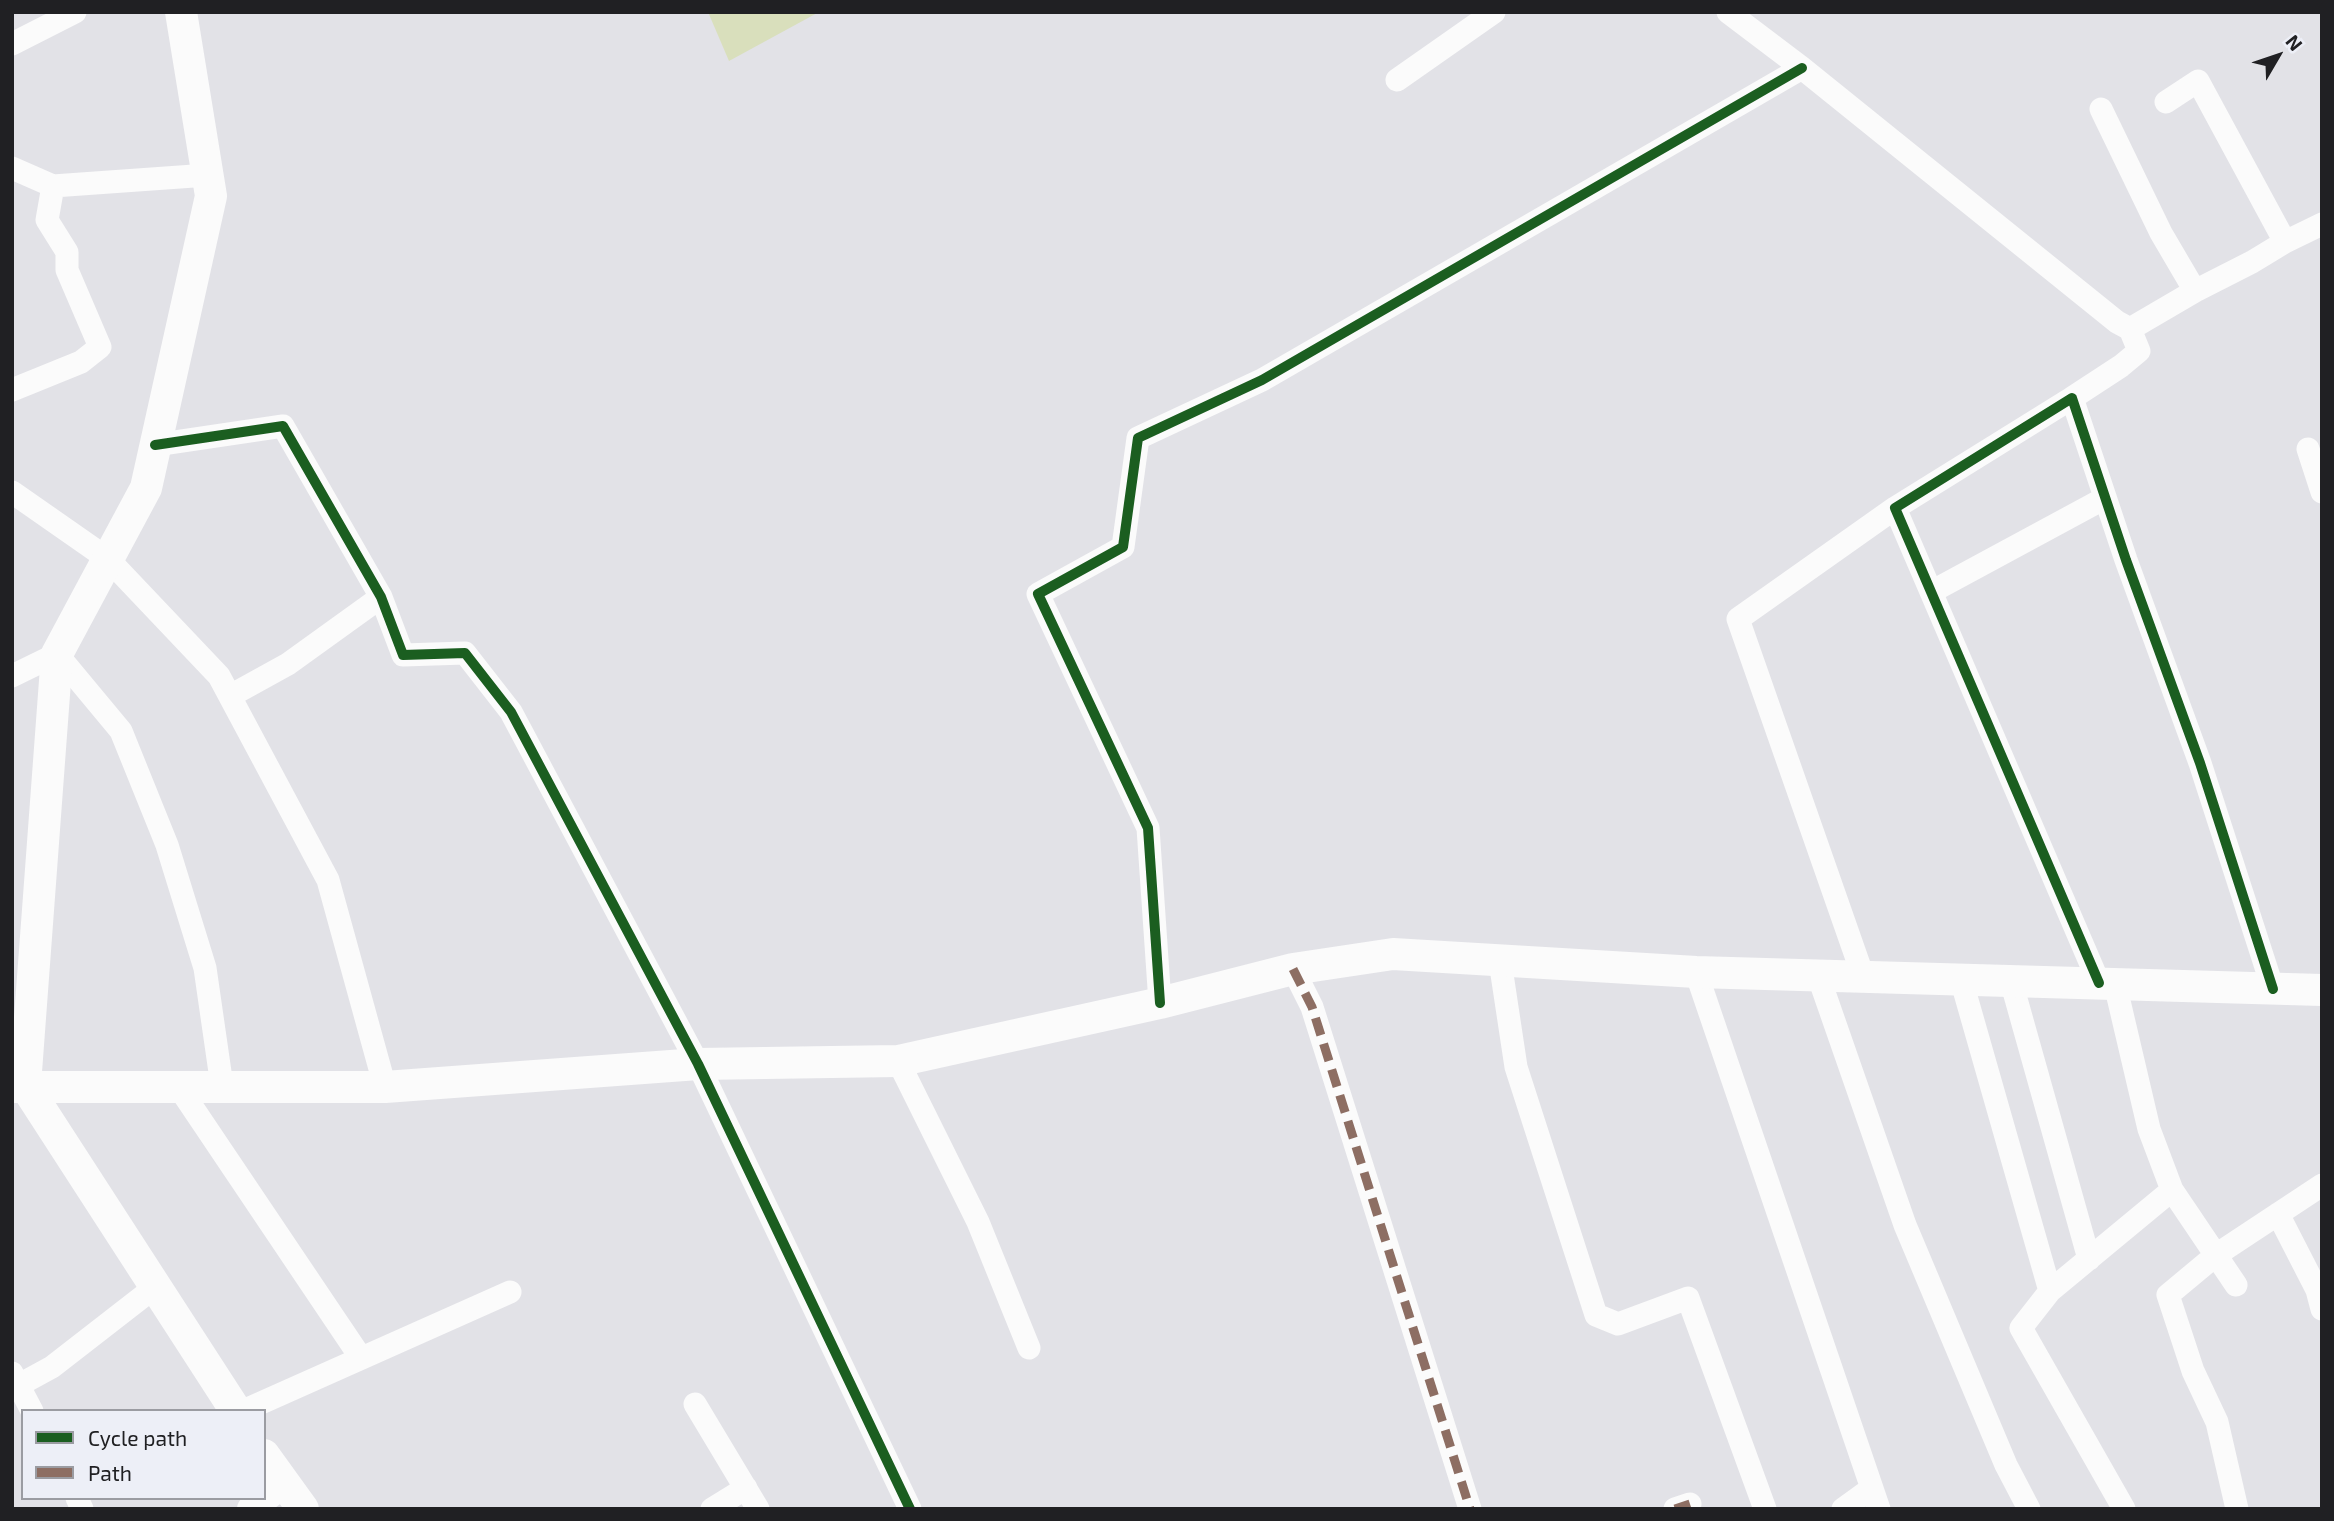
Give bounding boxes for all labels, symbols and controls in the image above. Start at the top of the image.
north arrow [2243,21,2313,91]
text: N [2281,30,2308,55]
legend [21,1409,266,1500]
text: Cycle path [88,1425,187,1450]
text: Path [88,1460,132,1485]

